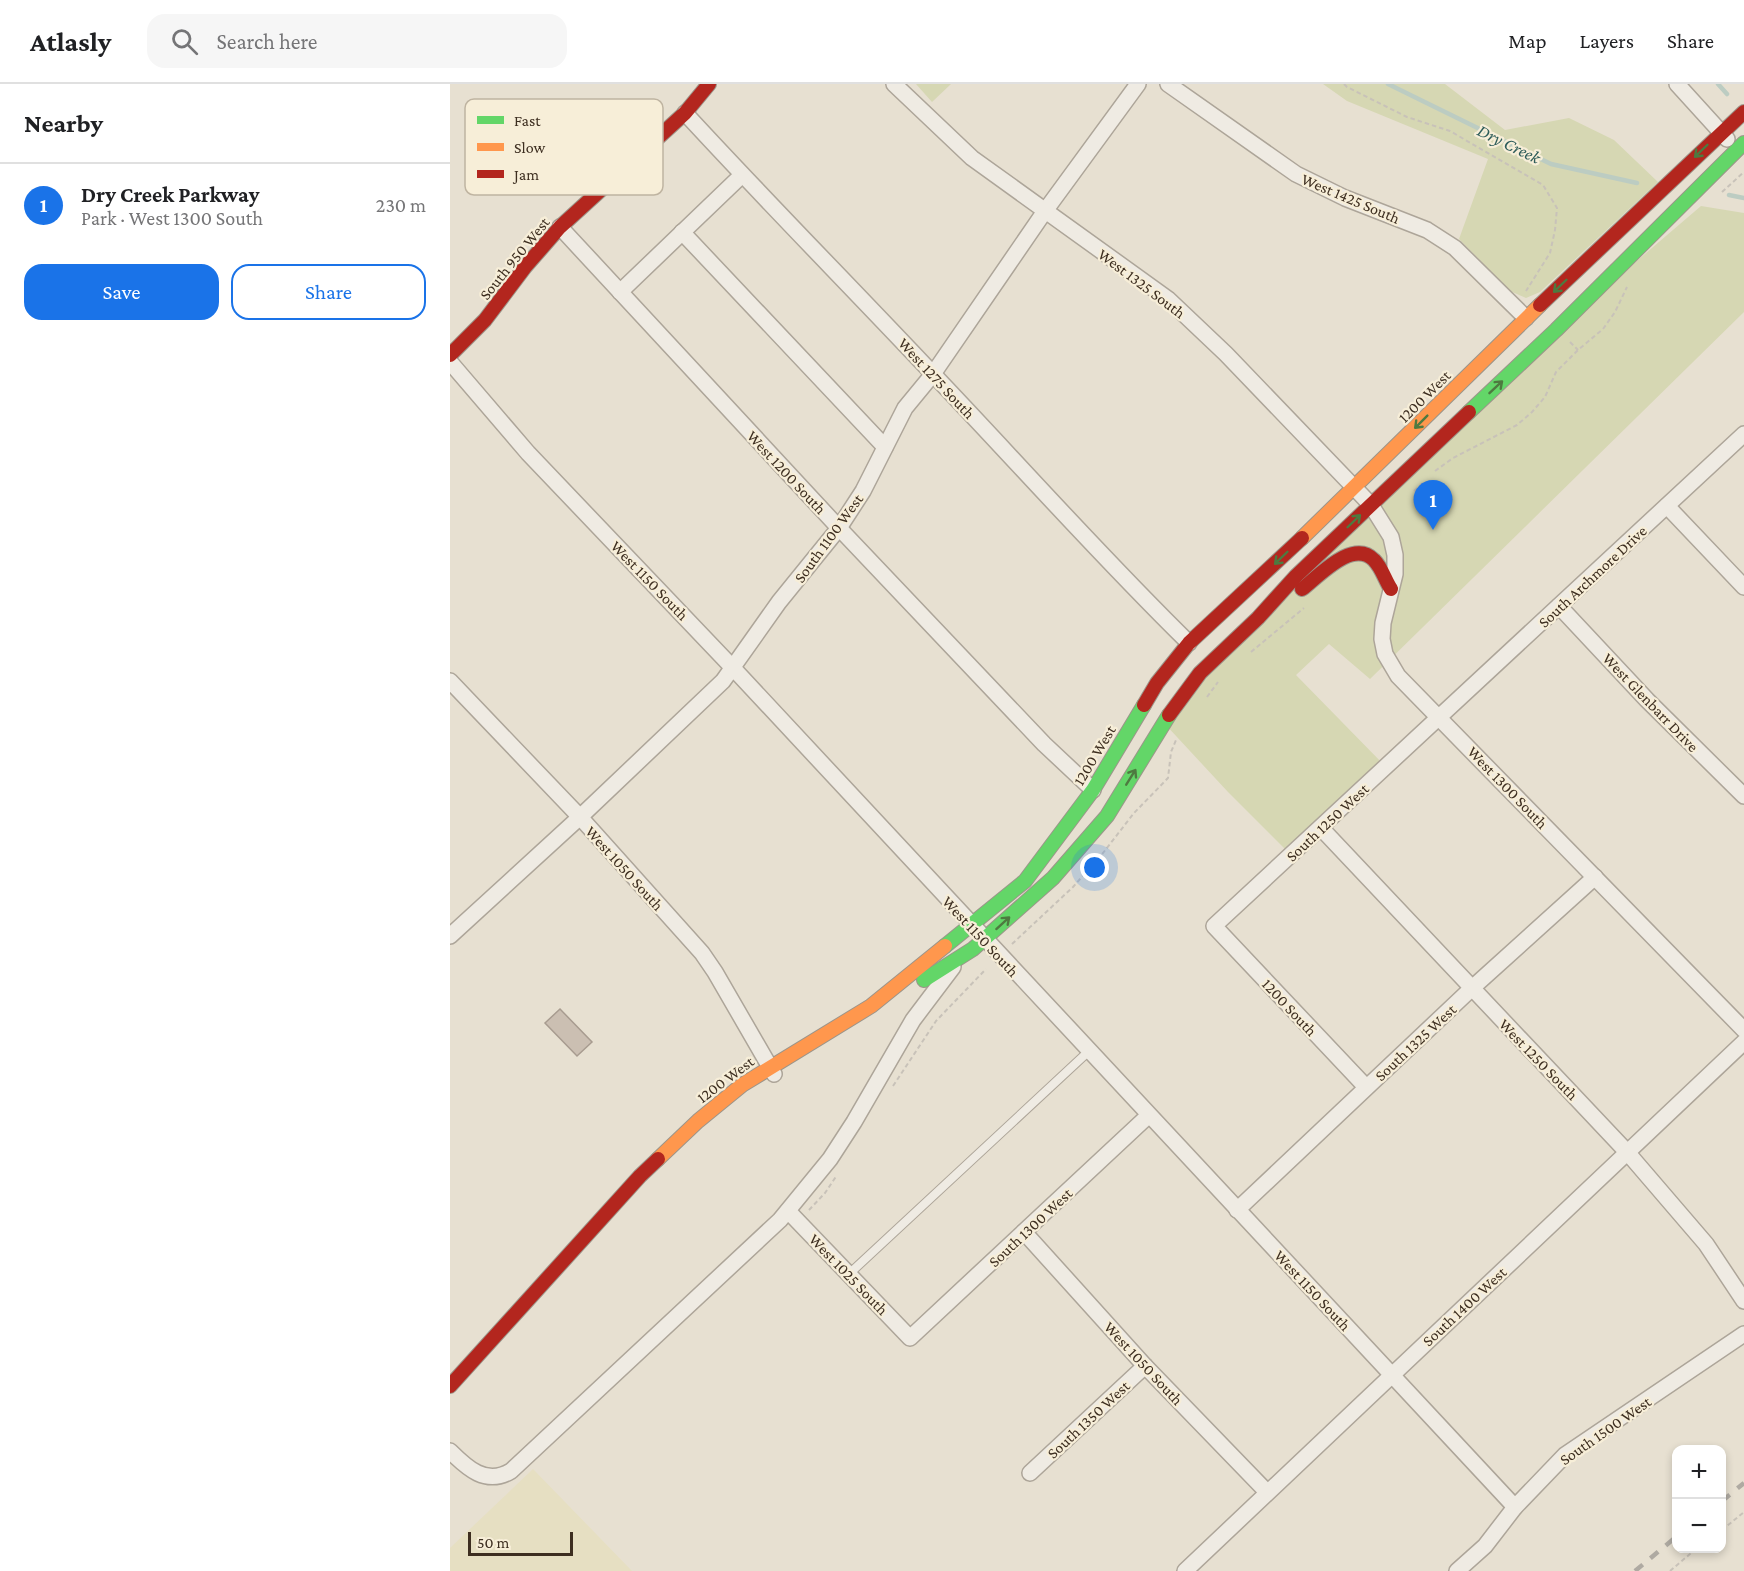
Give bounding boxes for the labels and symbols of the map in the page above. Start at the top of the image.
legend [465,99,663,195]
text: Fast [514,112,541,129]
water label: Dry Creek [1474,120,1545,168]
text: Slow [514,139,546,156]
one-way arrow [1694,144,1709,158]
text: Jam [512,166,539,184]
street label: West 1425 South [1299,170,1403,227]
street label: South 950 West [476,213,553,303]
street label: West 1325 South [1095,245,1189,322]
one-way arrow [1552,279,1567,293]
street label: West 1275 South [895,335,979,422]
street label: 1200 West [1395,366,1454,426]
one-way arrow [1488,380,1503,394]
one-way arrow [1413,415,1428,430]
street label: West 1200 South [744,427,830,518]
pin: 1 [1414,480,1452,530]
street label: South 1100 West [791,490,867,586]
one-way arrow [1347,514,1362,528]
street label: South Archmore Drive [1535,522,1650,631]
street label: West 1150 South [608,537,692,624]
one-way arrow [1273,551,1288,566]
street label: West Glenbarr Drive [1599,650,1702,755]
street label: 1200 West [1070,722,1119,788]
street label: West 1300 South [1464,743,1551,832]
one-way arrow [1125,769,1137,786]
street label: South 1250 West [1283,780,1372,865]
street label: West 1050 South [582,823,667,914]
your location [1080,853,1109,882]
street label: West 1150 South [939,893,1022,980]
one-way arrow [995,916,1010,930]
street label: 1200 South [1259,975,1321,1040]
street label: South 1325 West [1371,1000,1460,1084]
street label: West 1250 South [1496,1015,1582,1104]
street label: 1200 West [694,1052,758,1106]
street label: South 1300 West [985,1184,1076,1270]
street label: West 1025 South [806,1230,892,1319]
street label: West 1150 South [1271,1247,1354,1334]
street label: South 1400 West [1419,1263,1510,1349]
street label: West 1050 South [1101,1318,1187,1409]
street label: South 1350 West [1044,1377,1133,1462]
street label: South 1500 West [1556,1392,1655,1468]
scale bar [468,1529,573,1556]

